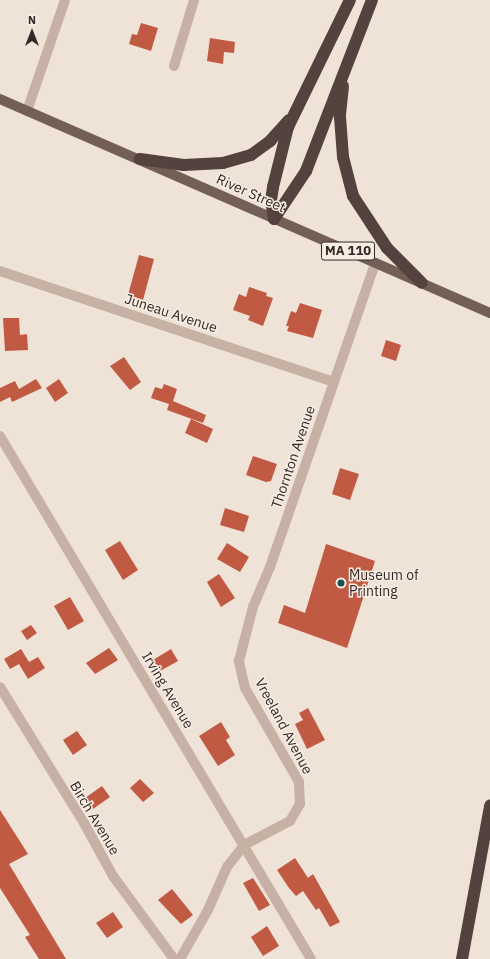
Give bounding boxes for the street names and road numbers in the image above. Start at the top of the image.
street label: River Street [214,170,288,216]
road number: MA 110 [320,240,376,262]
street label: Juneau Avenue [123,290,219,336]
street label: Thornton Avenue [268,403,318,511]
street label: Irving Avenue [138,649,198,731]
street label: Vreeland Avenue [252,675,316,777]
street label: Birch Avenue [66,778,124,858]

